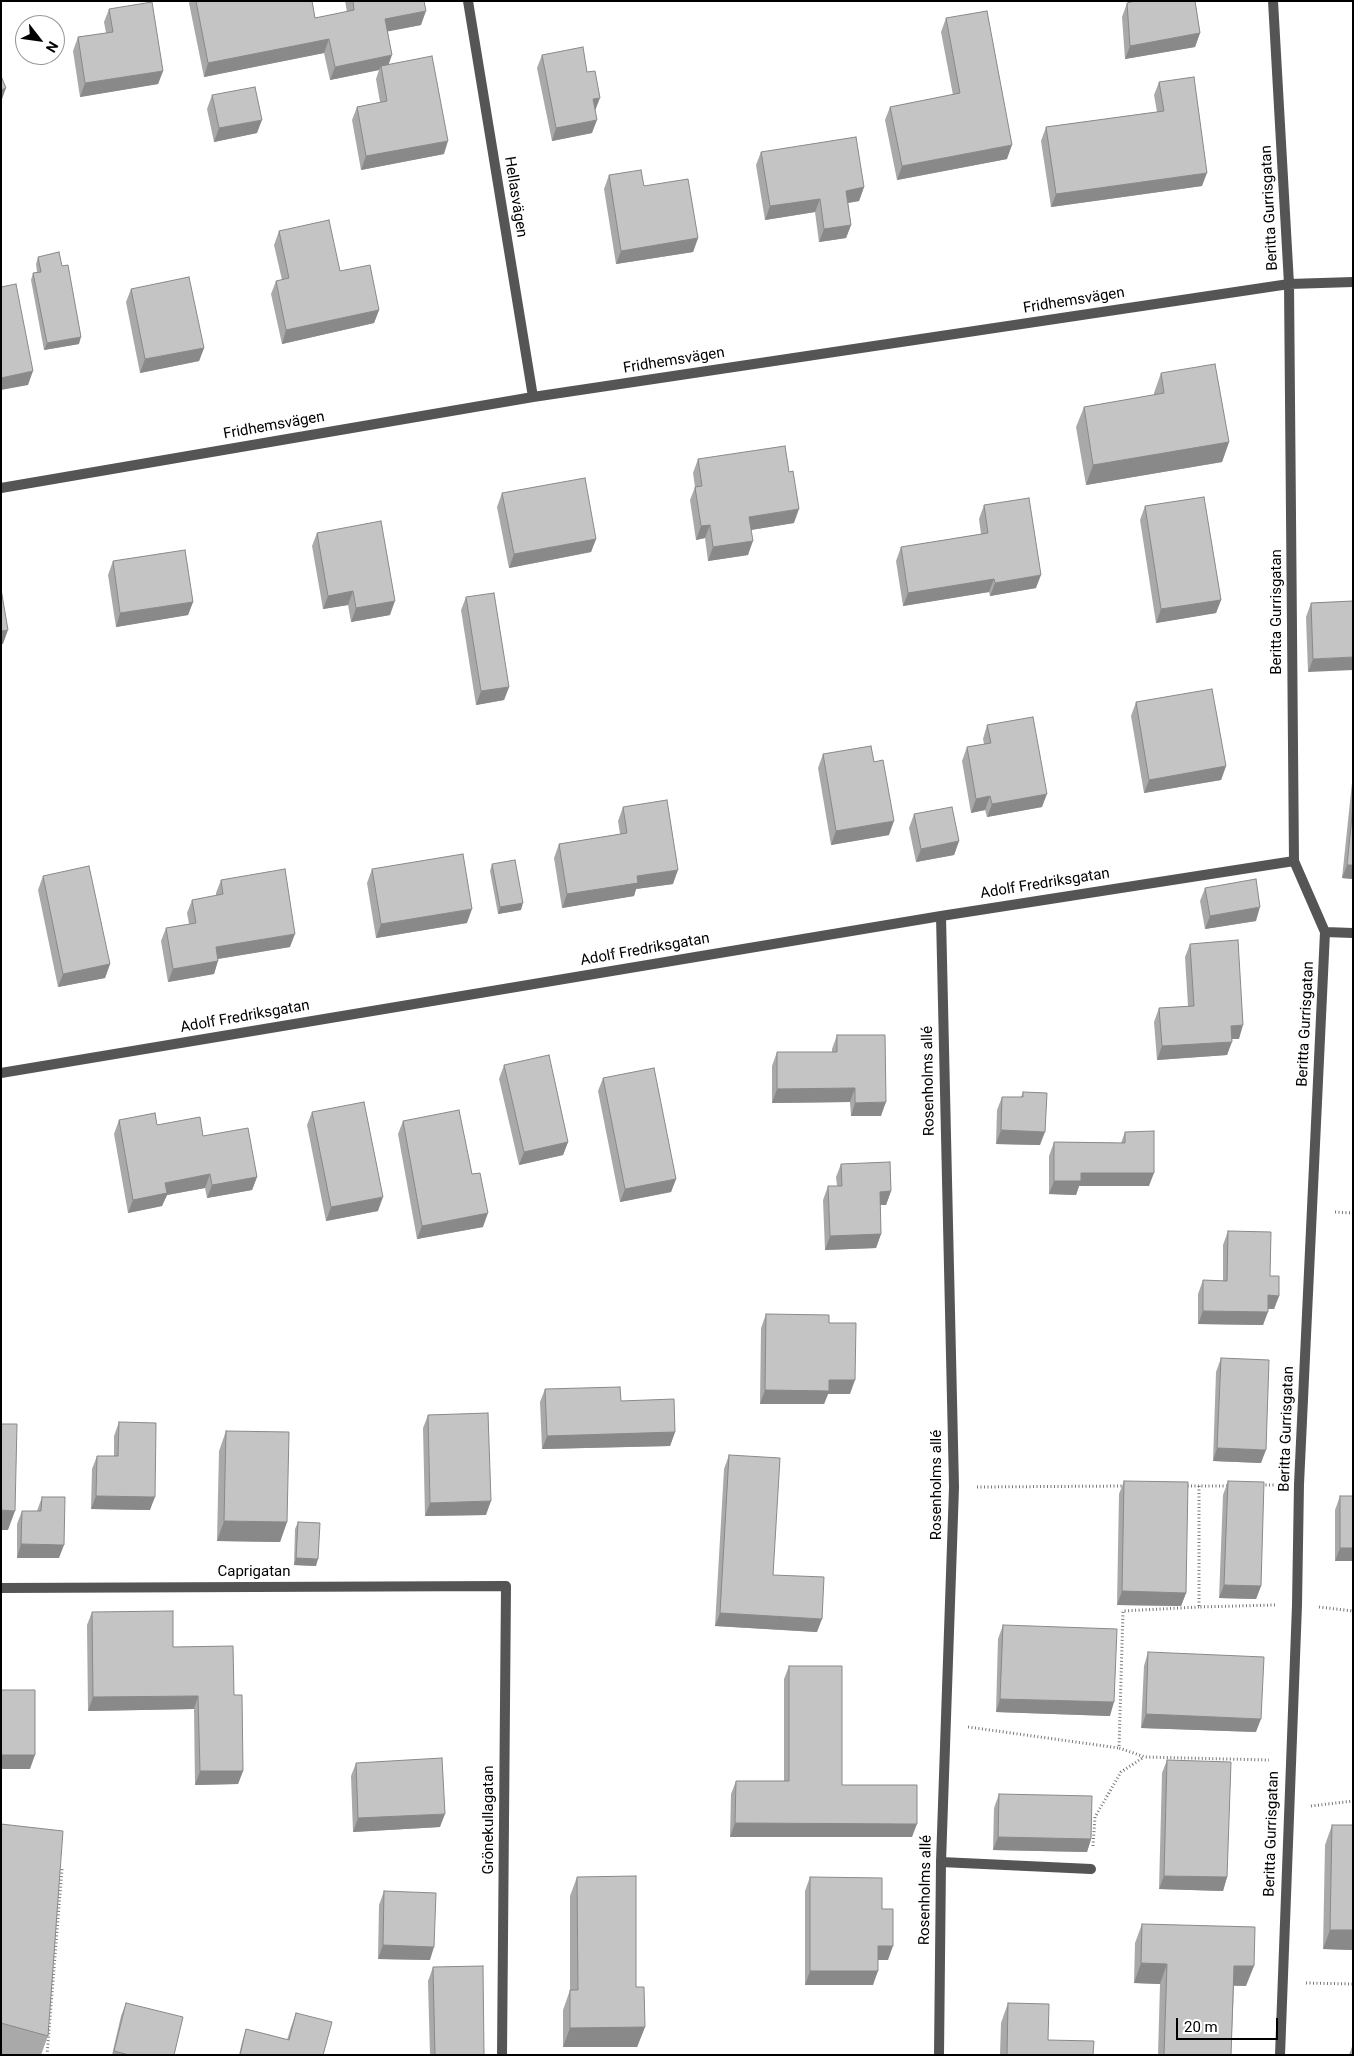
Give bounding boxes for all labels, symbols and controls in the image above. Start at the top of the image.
north arrow [15,15,65,65]
text: N [43,39,62,55]
street label: Beritta Gurrisgatan [1258,145,1282,271]
street label: Hellasvägen [500,155,530,239]
street label: Fridhemsvägen [1022,284,1126,318]
street label: Fridhemsvägen [622,344,726,378]
street label: Fridhemsvägen [222,408,326,444]
street label: Beritta Gurrisgatan [1268,549,1286,675]
street label: Adolf Fredriksgatan [979,865,1111,903]
street label: Adolf Fredriksgatan [579,930,711,970]
street label: Beritta Gurrisgatan [1294,961,1318,1087]
street label: Adolf Fredriksgatan [179,997,311,1037]
street label: Rosenholms allé [919,1026,939,1136]
street label: Beritta Gurrisgatan [1276,1366,1298,1492]
street label: Rosenholms allé [928,1430,946,1540]
street label: Caprigatan [217,1563,291,1581]
street label: Grönekullagatan [480,1765,498,1875]
street label: Beritta Gurrisgatan [1261,1771,1283,1897]
street label: Rosenholms allé [916,1835,936,1945]
scale bar [1179,2008,1282,2040]
text: 20 m [1184,2018,1218,2036]

